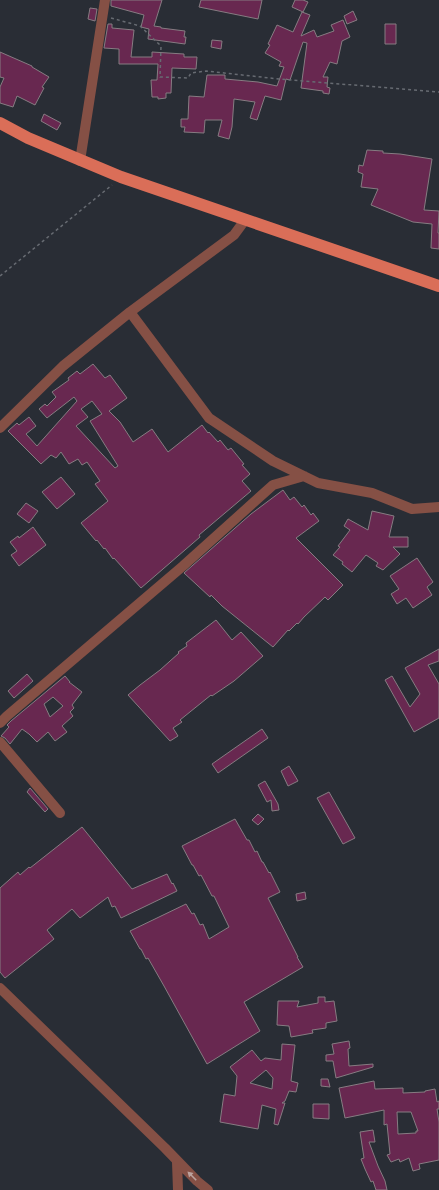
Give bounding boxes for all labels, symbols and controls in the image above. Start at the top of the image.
one-way arrow [187,1171,197,1181]

